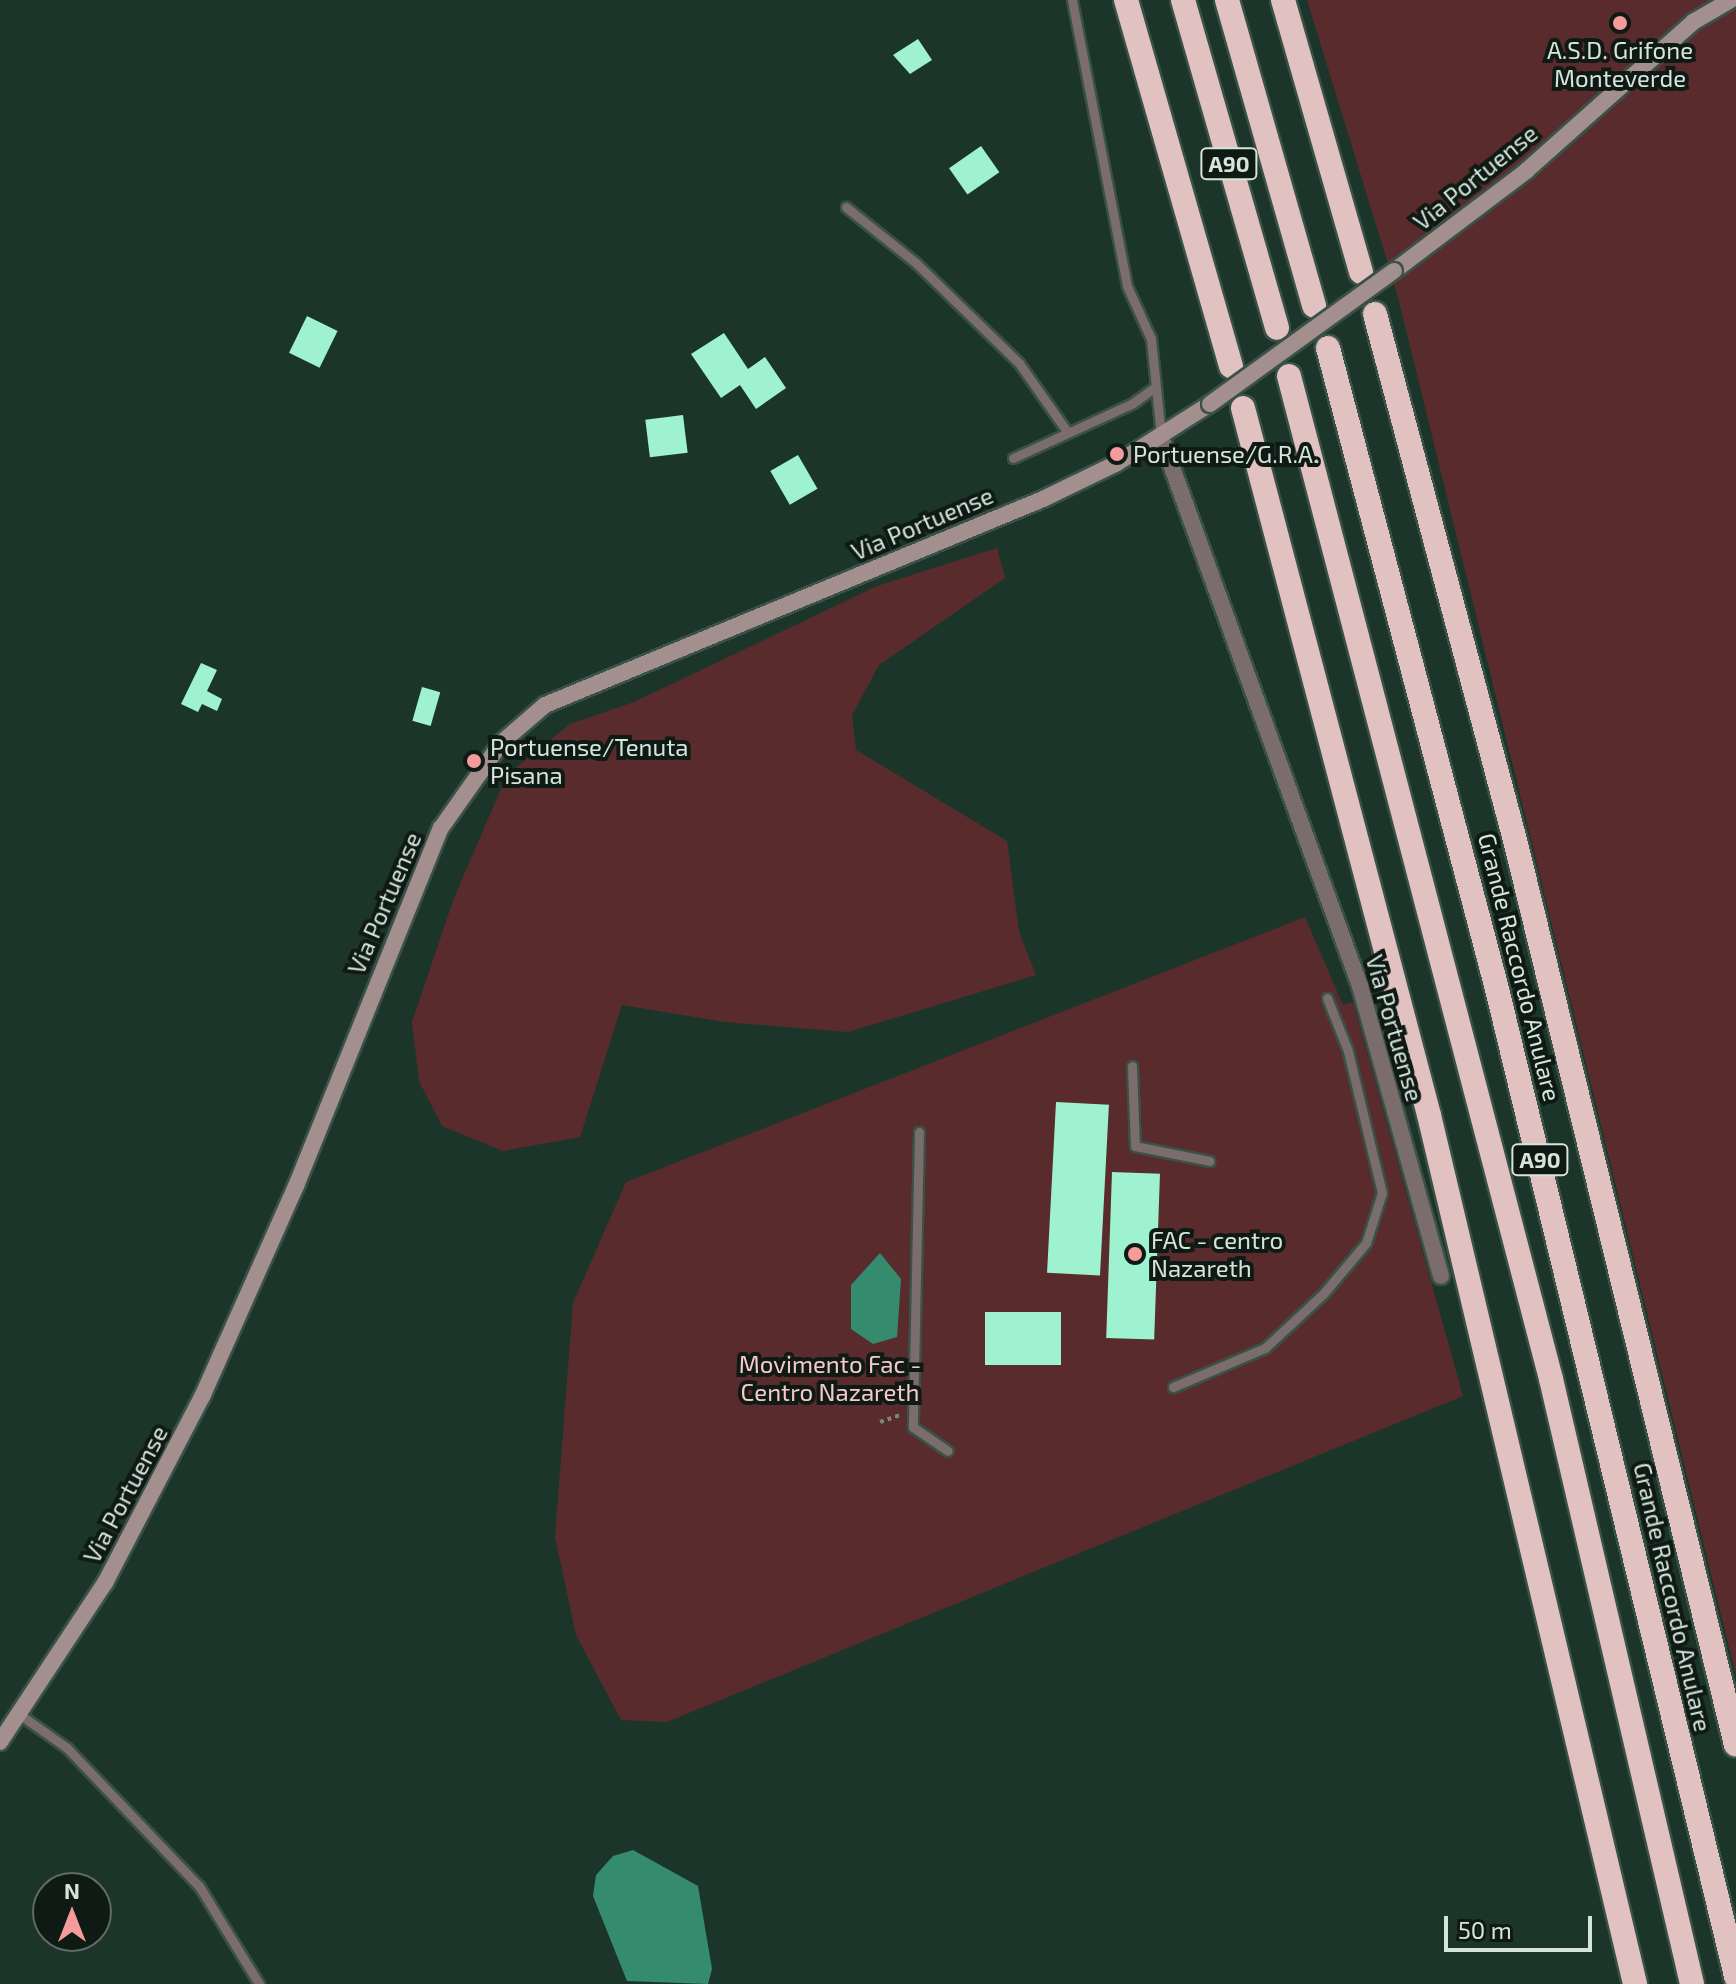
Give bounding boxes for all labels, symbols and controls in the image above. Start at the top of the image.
marker: A.S.D. Grifone Monteverde [1611,14,1629,32]
place label: A.S.D. Grifone Monteverde [1547,36,1693,92]
street label: Via Portuense [1407,118,1543,236]
road number: A90 [1199,146,1259,182]
place label: Portuense/G.R.A. [1133,440,1318,468]
marker: Portuense/G.R.A. [1108,445,1126,463]
street label: Via Portuense [847,480,997,566]
place label: Portuense/Tenuta Pisana [490,733,689,789]
marker: Portuense/Tenuta Pisana [465,752,483,770]
street label: Via Portuense [341,828,427,978]
street label: Grande Raccordo Anulare [1473,830,1567,1104]
street label: Via Portuense [1360,951,1430,1105]
road number: A90 [1510,1142,1570,1178]
place label: FAC - centro Nazareth [1151,1226,1283,1282]
marker: FAC - centro Nazareth [1126,1245,1144,1263]
park label: Movimento Fac - Centro Nazareth [739,1350,921,1406]
street label: Via Portuense [77,1421,173,1567]
street label: Grande Raccordo Anulare [1628,1459,1718,1735]
north arrow [32,1872,112,1952]
text: N [64,1877,80,1903]
scale bar [1448,1900,1596,1950]
text: 50 m [1458,1915,1512,1944]

